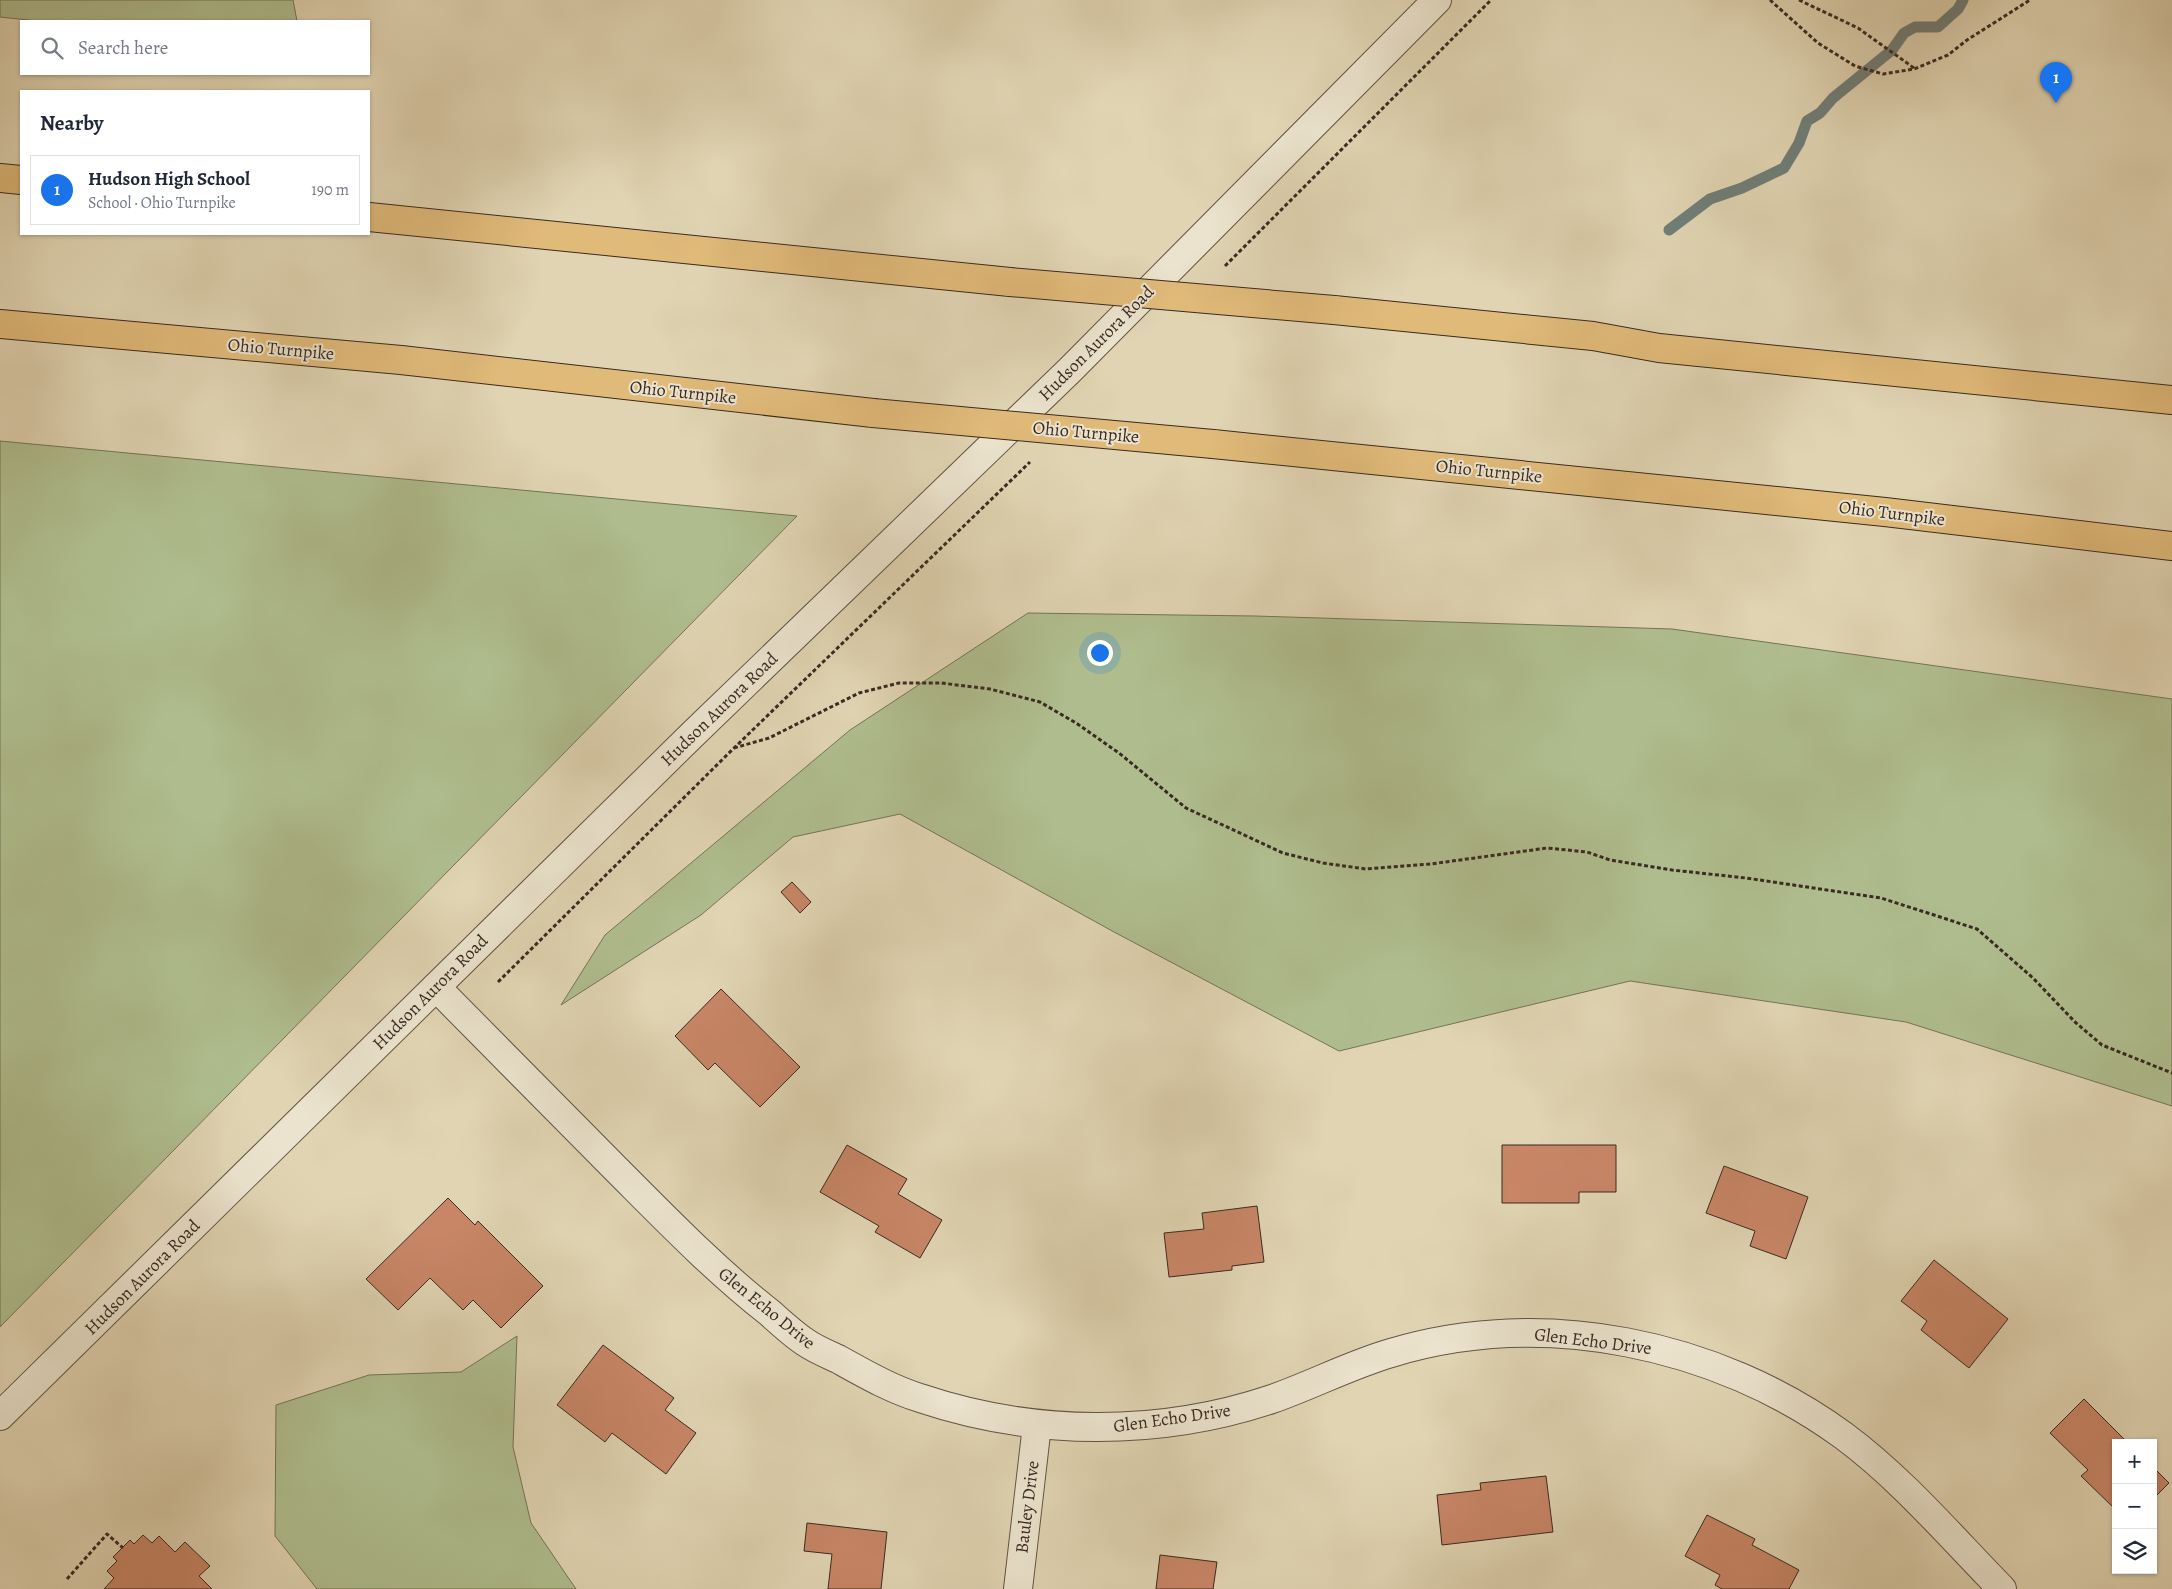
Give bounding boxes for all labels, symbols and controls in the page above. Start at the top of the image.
search box [20,20,370,75]
icon: search [38,34,66,62]
text: Search here [78,35,168,61]
pin: 1 [2040,62,2072,103]
text: Nearby [40,109,103,137]
text: Hudson High School [88,166,250,192]
text: 1 [54,179,60,201]
text: 190 m [311,179,349,201]
text: School · Ohio Turnpike [88,192,236,214]
street label: Hudson Aurora Road [1033,280,1159,406]
street label: Ohio Turnpike [227,332,335,366]
street label: Ohio Turnpike [629,374,737,410]
street label: Ohio Turnpike [1032,415,1140,449]
street label: Ohio Turnpike [1435,453,1543,489]
street label: Ohio Turnpike [1838,495,1946,531]
your location [1087,640,1113,666]
street label: Hudson Aurora Road [655,647,783,771]
street label: Hudson Aurora Road [367,929,493,1055]
street label: Hudson Aurora Road [79,1214,205,1340]
street label: Glen Echo Drive [714,1262,820,1354]
street label: Glen Echo Drive [1533,1322,1653,1360]
street label: Glen Echo Drive [1112,1398,1232,1438]
map controls [2112,1439,2157,1574]
button: + [2112,1439,2157,1484]
street label: Bauley Drive [1009,1459,1045,1555]
button: − [2112,1484,2157,1529]
button: layers [2112,1529,2157,1574]

